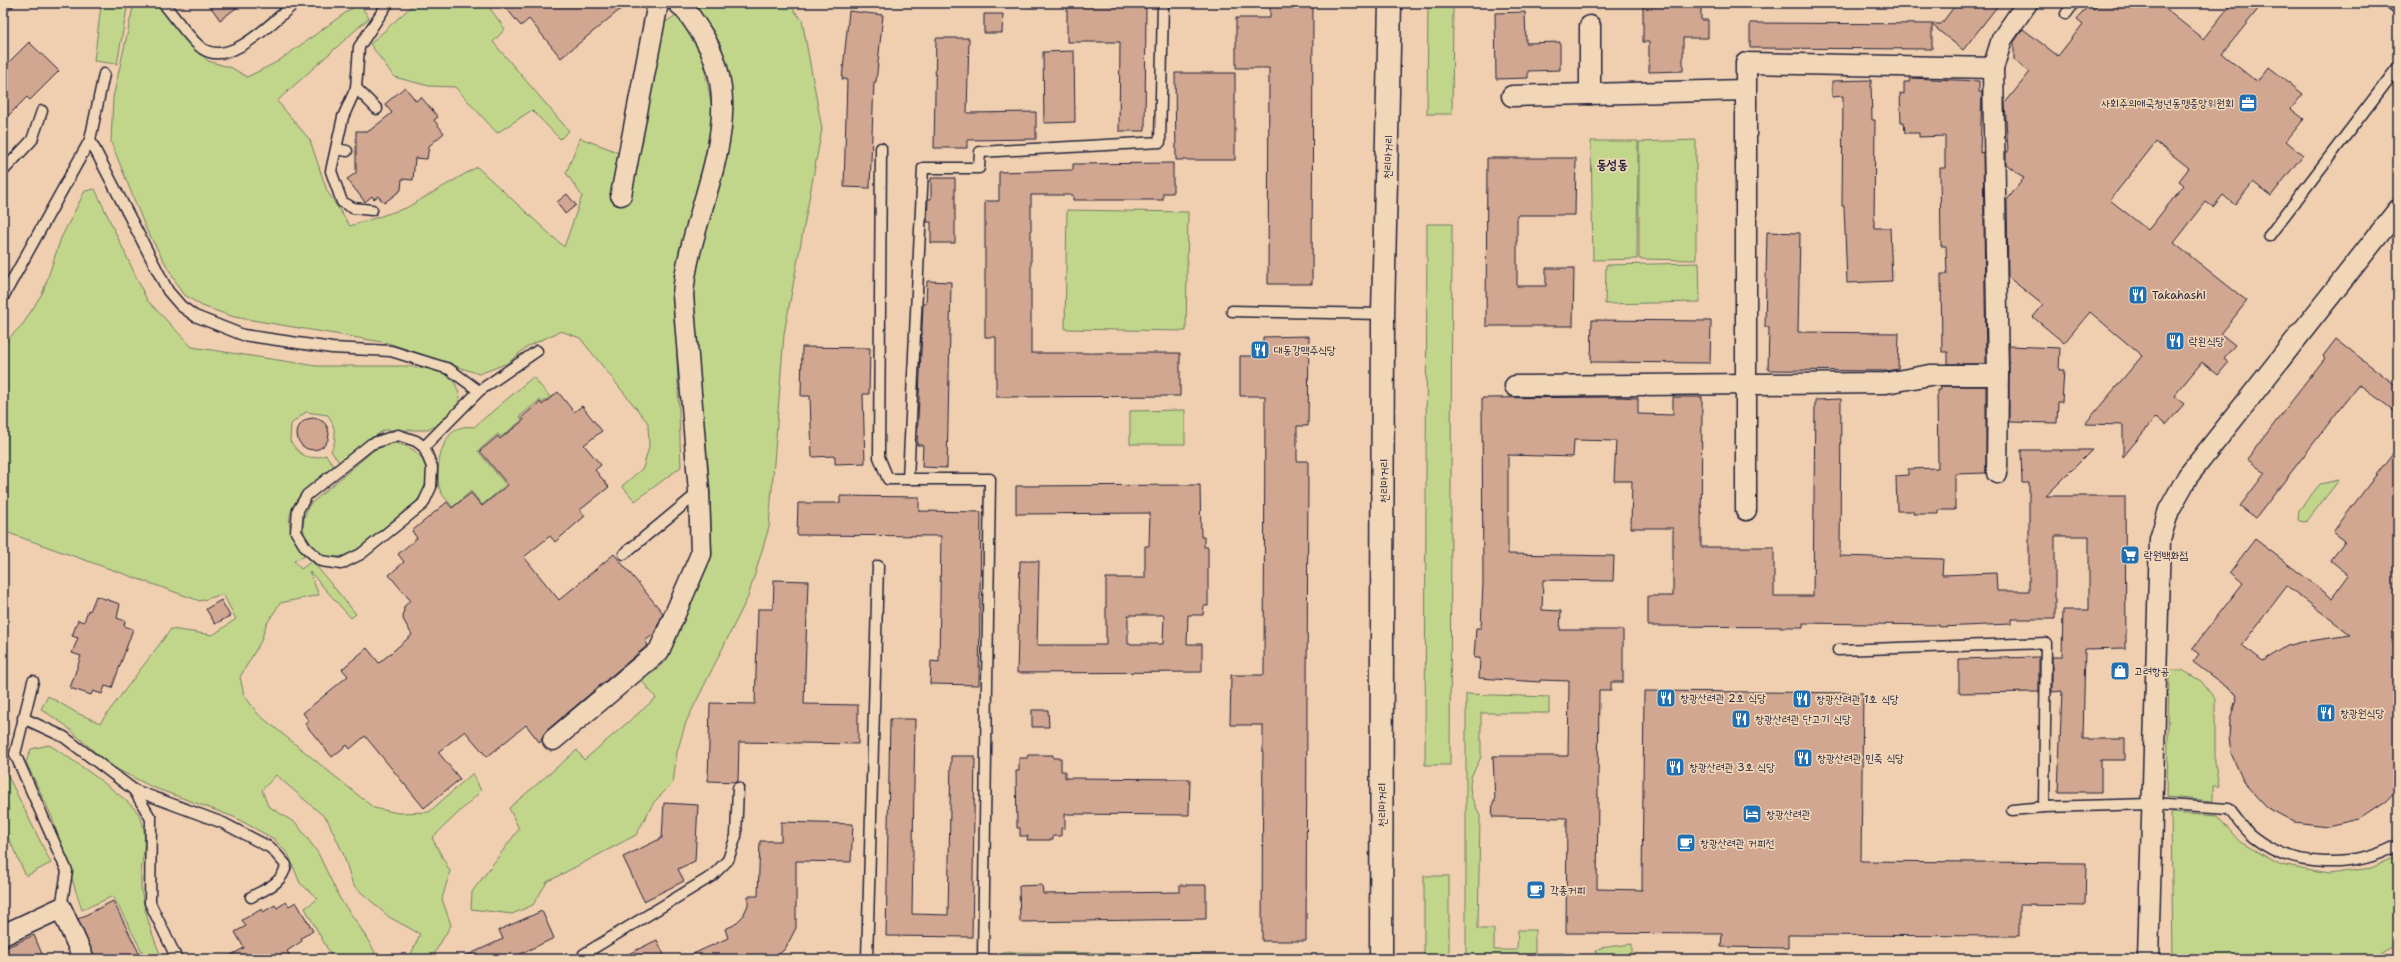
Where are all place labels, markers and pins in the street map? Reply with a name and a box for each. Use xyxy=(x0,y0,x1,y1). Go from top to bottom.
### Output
office icon: 사회주의애국청년동맹중앙위원회 xyxy=(2237,92,2259,114)
place label: 사회주의애국청년동맹중앙위원회 xyxy=(2101,96,2234,111)
restaurant icon: Takahashi xyxy=(2127,284,2149,306)
place label: Takahashi xyxy=(2152,288,2206,303)
restaurant icon: 락왼식당 xyxy=(2164,330,2186,352)
place label: 락왼식당 xyxy=(2189,334,2225,349)
restaurant icon: 대동강맥주식당 xyxy=(1249,339,1271,361)
place label: 대동강맥주식당 xyxy=(1274,343,1336,358)
supermarket icon: 락원백화점 xyxy=(2119,544,2141,566)
place label: 락원백화점 xyxy=(2144,548,2188,563)
shop icon: 고려항공 xyxy=(2109,660,2131,682)
place label: 고려항공 xyxy=(2134,664,2170,679)
restaurant icon: 창광산려관 2호 식당 xyxy=(1655,687,1677,709)
restaurant icon: 창광산려관 1호 식당 xyxy=(1791,688,1813,710)
place label: 창광산려관 2호 식당 xyxy=(1680,691,1766,706)
place label: 창광산려관 1호 식당 xyxy=(1816,692,1899,707)
restaurant icon: 창광원식당 xyxy=(2315,702,2337,724)
place label: 창광원식당 xyxy=(2340,706,2384,721)
restaurant icon: 창광산려관 단고기 식당 xyxy=(1730,708,1752,730)
place label: 창광산려관 단고기 식당 xyxy=(1755,712,1851,727)
restaurant icon: 창광산려관 민죽 식당 xyxy=(1792,747,1814,769)
place label: 창광산려관 민죽 식당 xyxy=(1817,751,1904,766)
restaurant icon: 창광산려관 3호 식당 xyxy=(1664,756,1686,778)
place label: 창광산려관 3호 식당 xyxy=(1689,760,1775,775)
hotel icon: 창광산려관 xyxy=(1741,803,1763,825)
place label: 창광산려관 xyxy=(1766,807,1810,822)
cafe icon: 창광산려관 커피전 xyxy=(1675,832,1697,854)
place label: 창광산려관 커피전 xyxy=(1700,836,1775,851)
cafe icon: 각종커피 xyxy=(1525,879,1547,901)
place label: 각종커피 xyxy=(1550,883,1586,898)

